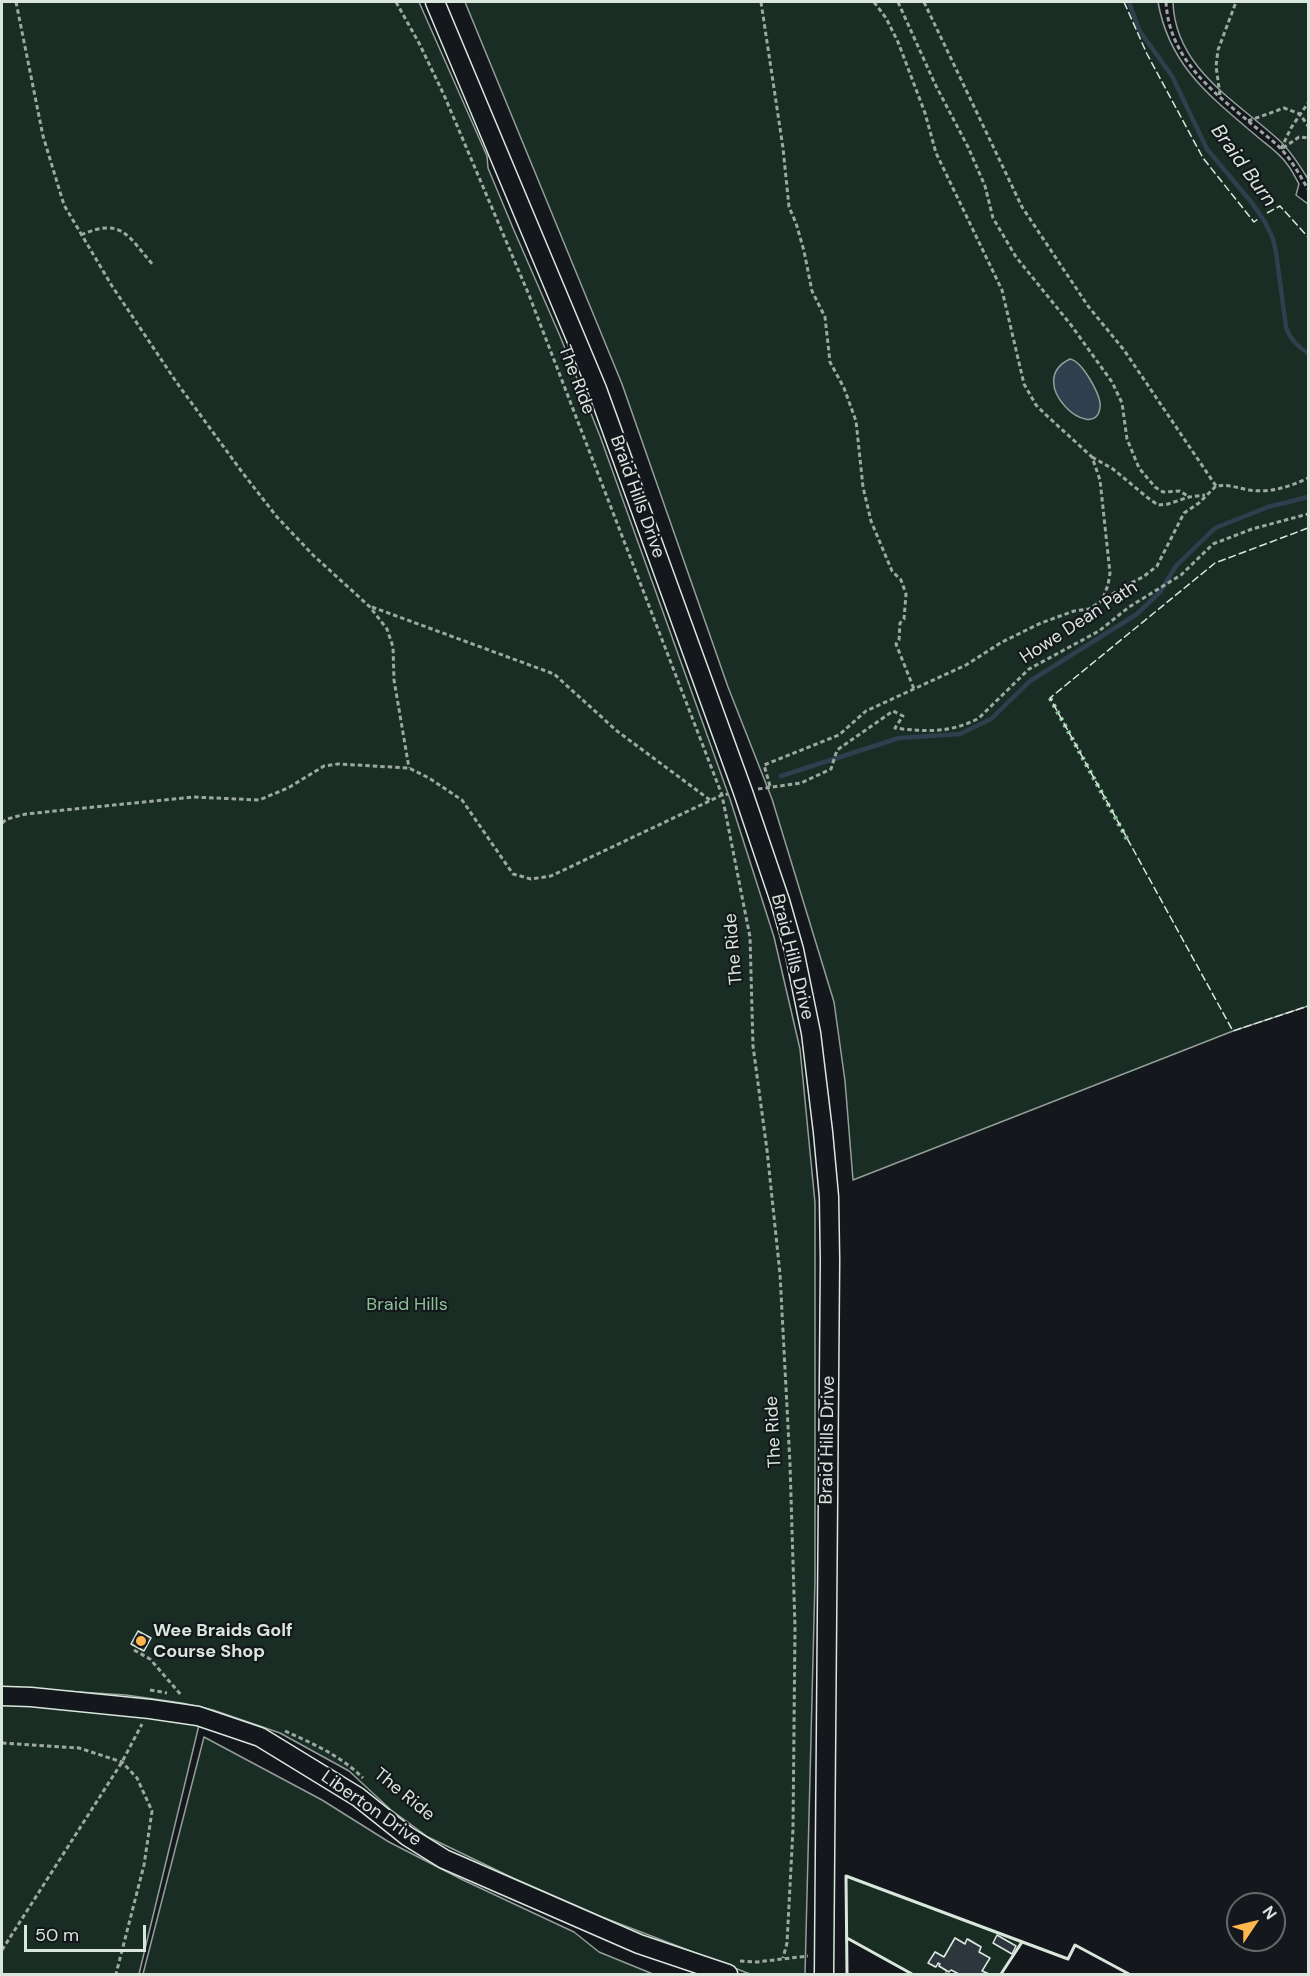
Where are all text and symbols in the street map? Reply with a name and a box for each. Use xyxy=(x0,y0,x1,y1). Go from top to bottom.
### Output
water label: Braid Burn xyxy=(1205,120,1281,212)
street label: The Ride xyxy=(553,343,599,417)
street label: Braid Hills Drive xyxy=(605,433,669,561)
street label: Howe Dean Path xyxy=(1016,577,1142,669)
street label: Braid Hills Drive xyxy=(766,892,818,1022)
street label: The Ride xyxy=(720,912,748,986)
park label: Braid Hills xyxy=(366,1294,448,1316)
street label: Braid Hills Drive xyxy=(816,1375,840,1505)
street label: The Ride xyxy=(761,1395,787,1469)
place label: Wee Braids Golf Course Shop xyxy=(153,1620,293,1662)
marker: Wee Braids Golf Course Shop xyxy=(134,1634,148,1648)
street label: The Ride xyxy=(369,1764,439,1826)
street label: Liberton Drive xyxy=(317,1767,425,1851)
north arrow xyxy=(1226,1892,1286,1952)
text: N xyxy=(1258,1902,1281,1923)
scale bar xyxy=(27,1913,148,1951)
text: 50 m xyxy=(35,1923,79,1947)

